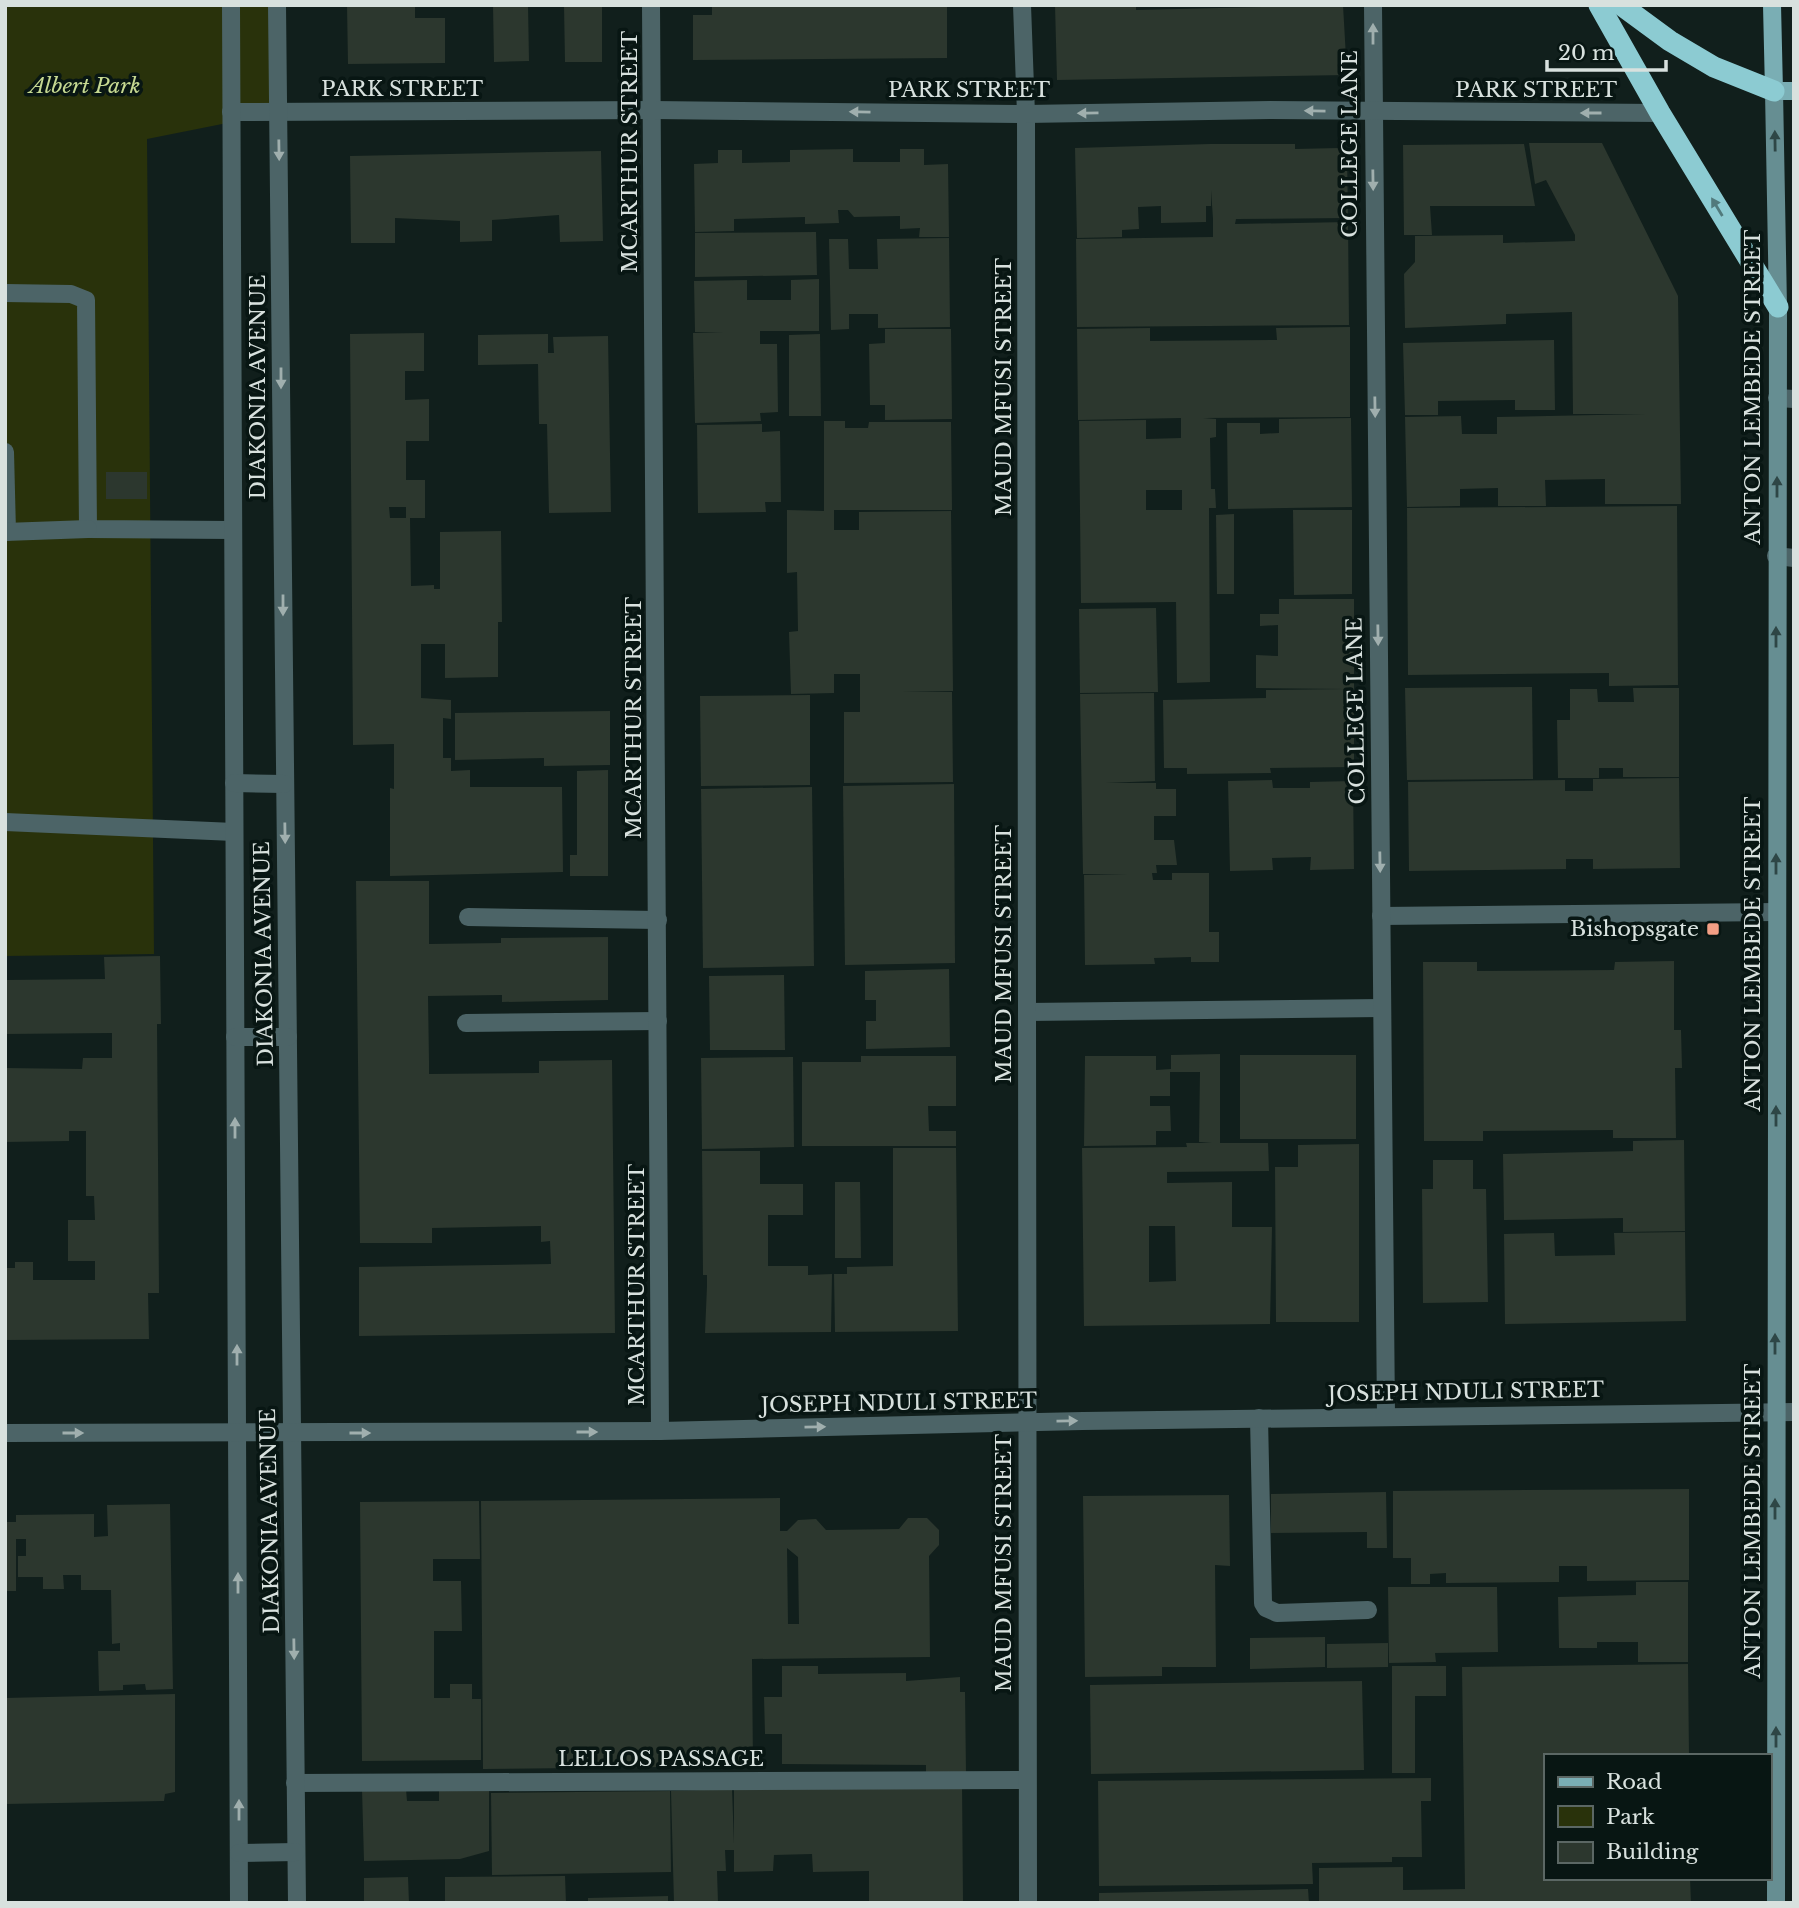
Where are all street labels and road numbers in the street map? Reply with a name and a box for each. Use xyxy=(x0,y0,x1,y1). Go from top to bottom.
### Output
street label: MCARTHUR STREET xyxy=(617,31,643,273)
street label: COLLEGE LANE xyxy=(1337,50,1363,238)
street label: PARK STREET xyxy=(321,76,483,102)
street label: PARK STREET xyxy=(888,77,1050,103)
street label: PARK STREET xyxy=(1455,77,1617,103)
street label: ANTON LEMBEDE STREET xyxy=(1740,229,1766,545)
street label: MAUD MFUSI STREET xyxy=(991,258,1017,516)
street label: DIAKONIA AVENUE xyxy=(245,274,271,500)
street label: MCARTHUR STREET xyxy=(621,597,647,839)
street label: COLLEGE LANE xyxy=(1341,617,1371,805)
street label: ANTON LEMBEDE STREET xyxy=(1740,796,1766,1112)
street label: MAUD MFUSI STREET xyxy=(991,825,1017,1083)
street label: DIAKONIA AVENUE xyxy=(249,841,279,1067)
street label: MCARTHUR STREET xyxy=(624,1164,650,1406)
street label: ANTON LEMBEDE STREET xyxy=(1740,1363,1766,1679)
street label: JOSEPH NDULI STREET xyxy=(1325,1377,1604,1407)
street label: JOSEPH NDULI STREET xyxy=(758,1388,1037,1418)
street label: DIAKONIA AVENUE xyxy=(255,1408,285,1634)
street label: MAUD MFUSI STREET xyxy=(991,1434,1017,1692)
street label: LELLOS PASSAGE xyxy=(558,1746,764,1772)

